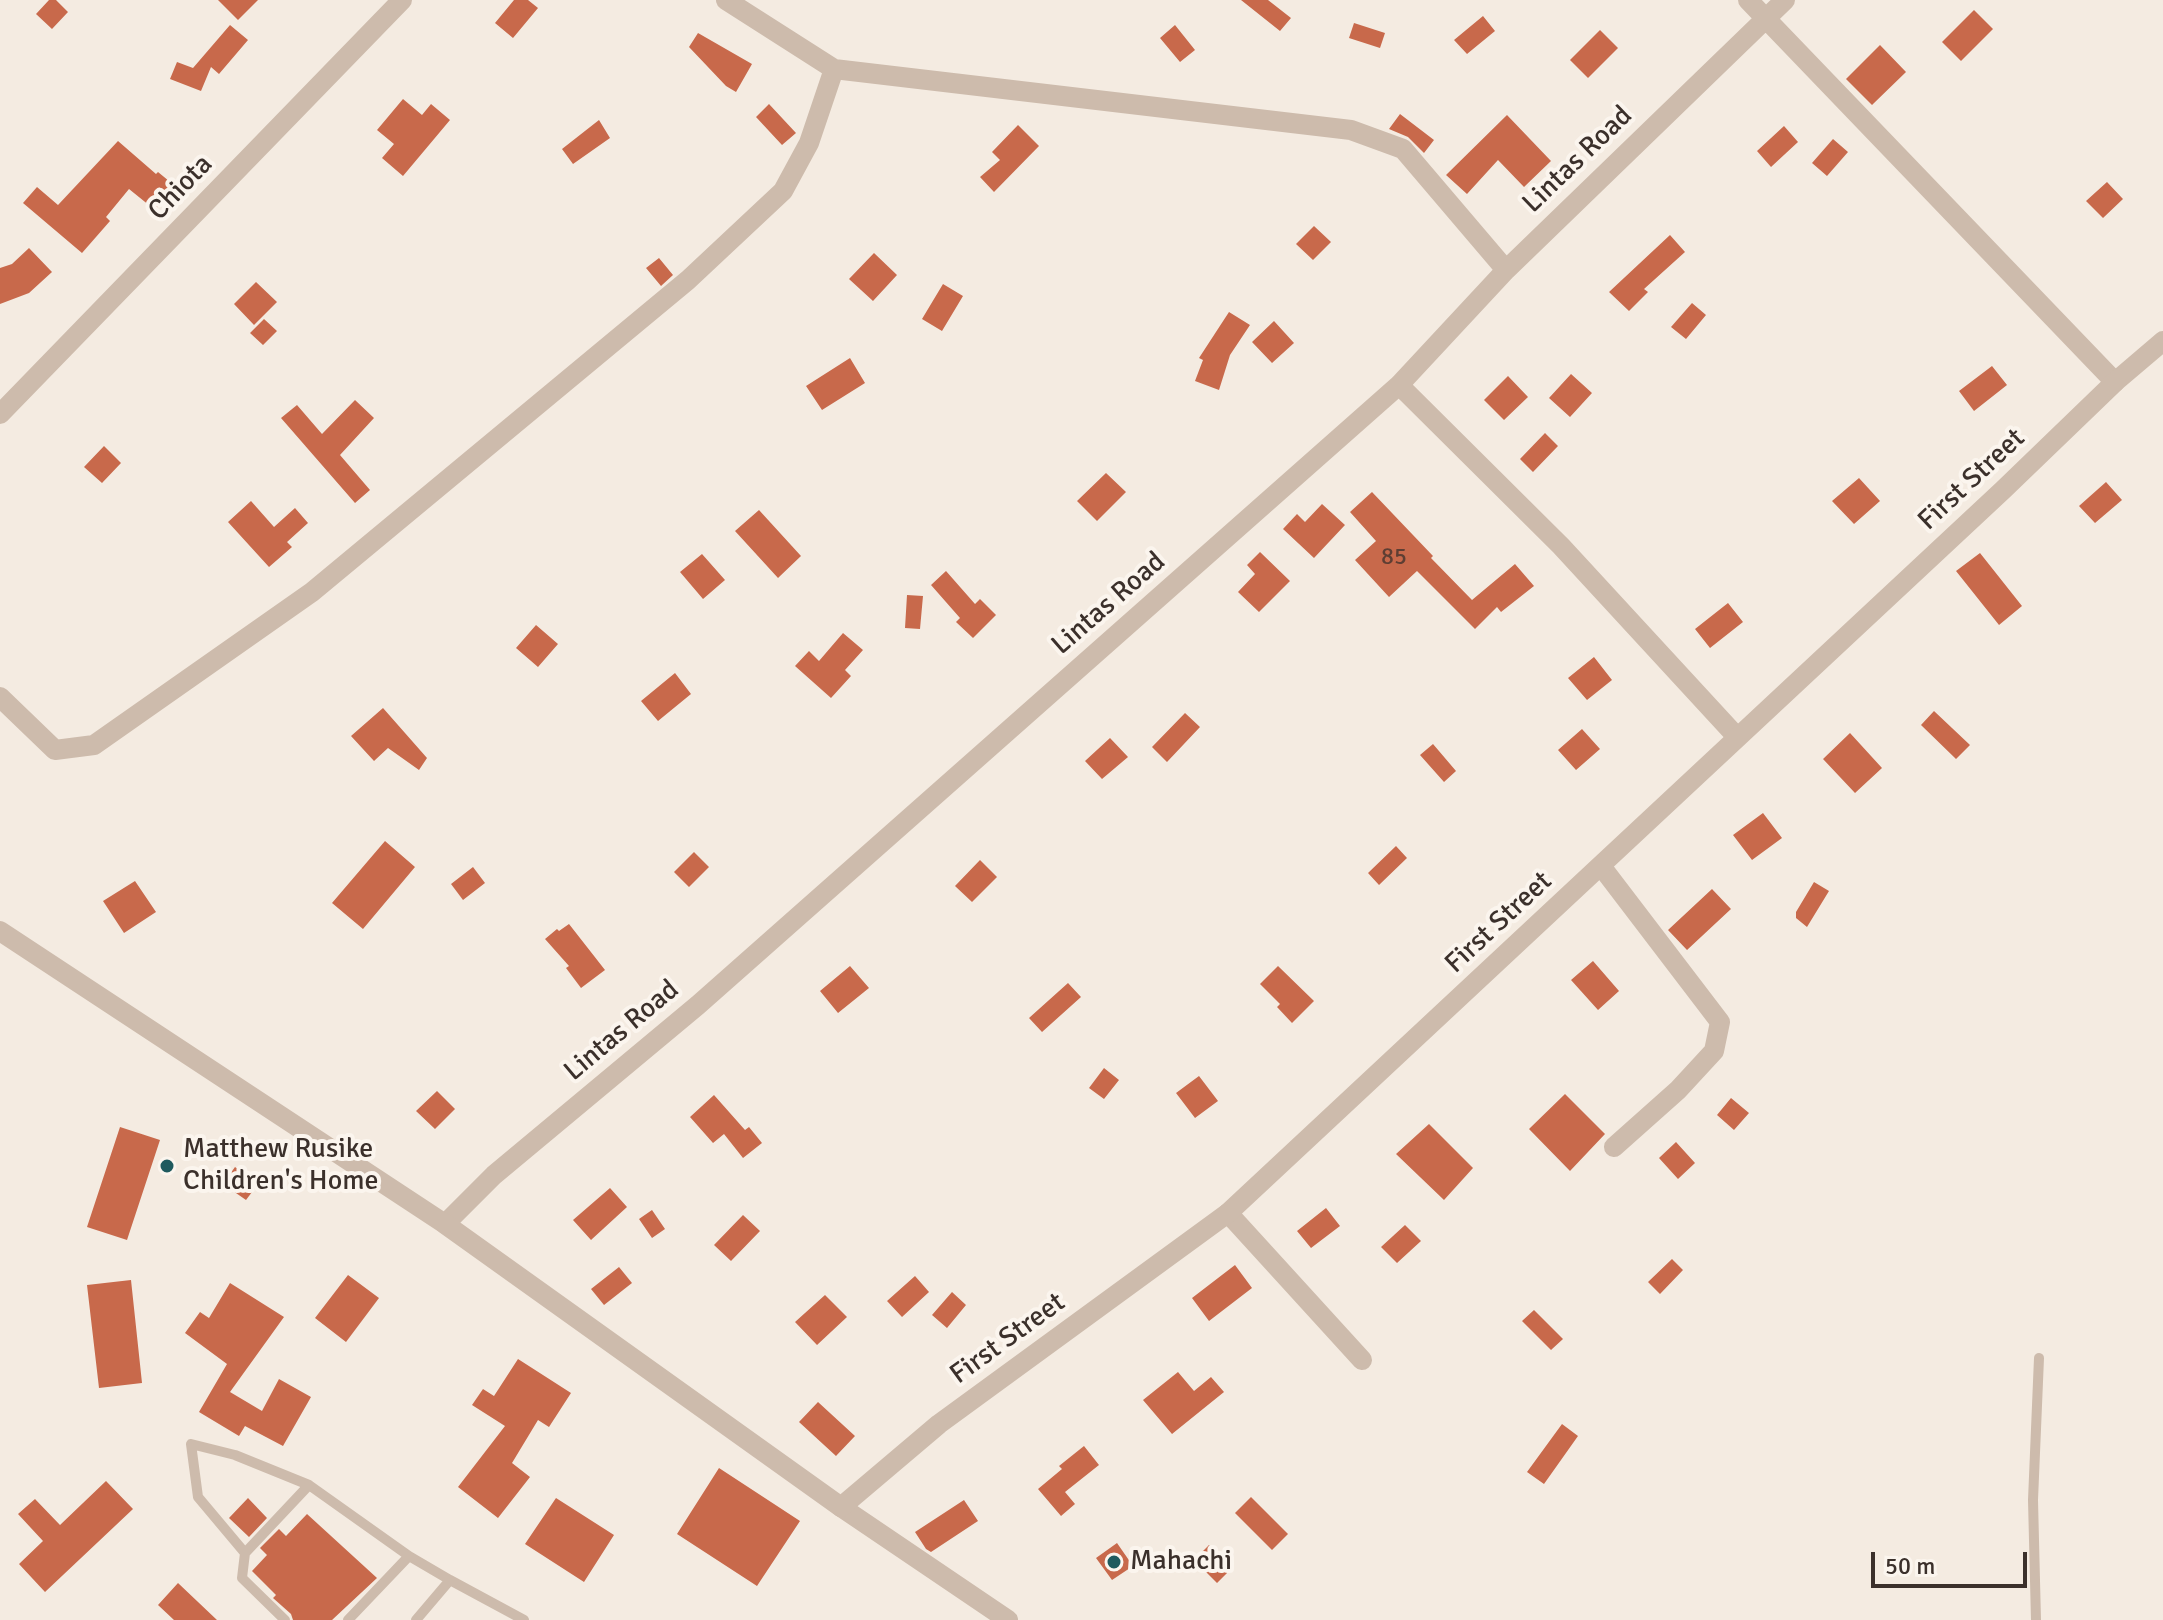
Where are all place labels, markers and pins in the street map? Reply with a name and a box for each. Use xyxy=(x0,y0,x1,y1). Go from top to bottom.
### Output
place label: Matthew Rusike Children's Home xyxy=(183,1133,379,1199)
marker: Matthew Rusike Children's Home xyxy=(158,1157,176,1175)
place label: Mahachi xyxy=(1130,1545,1232,1579)
marker: Mahachi xyxy=(1105,1553,1123,1571)

